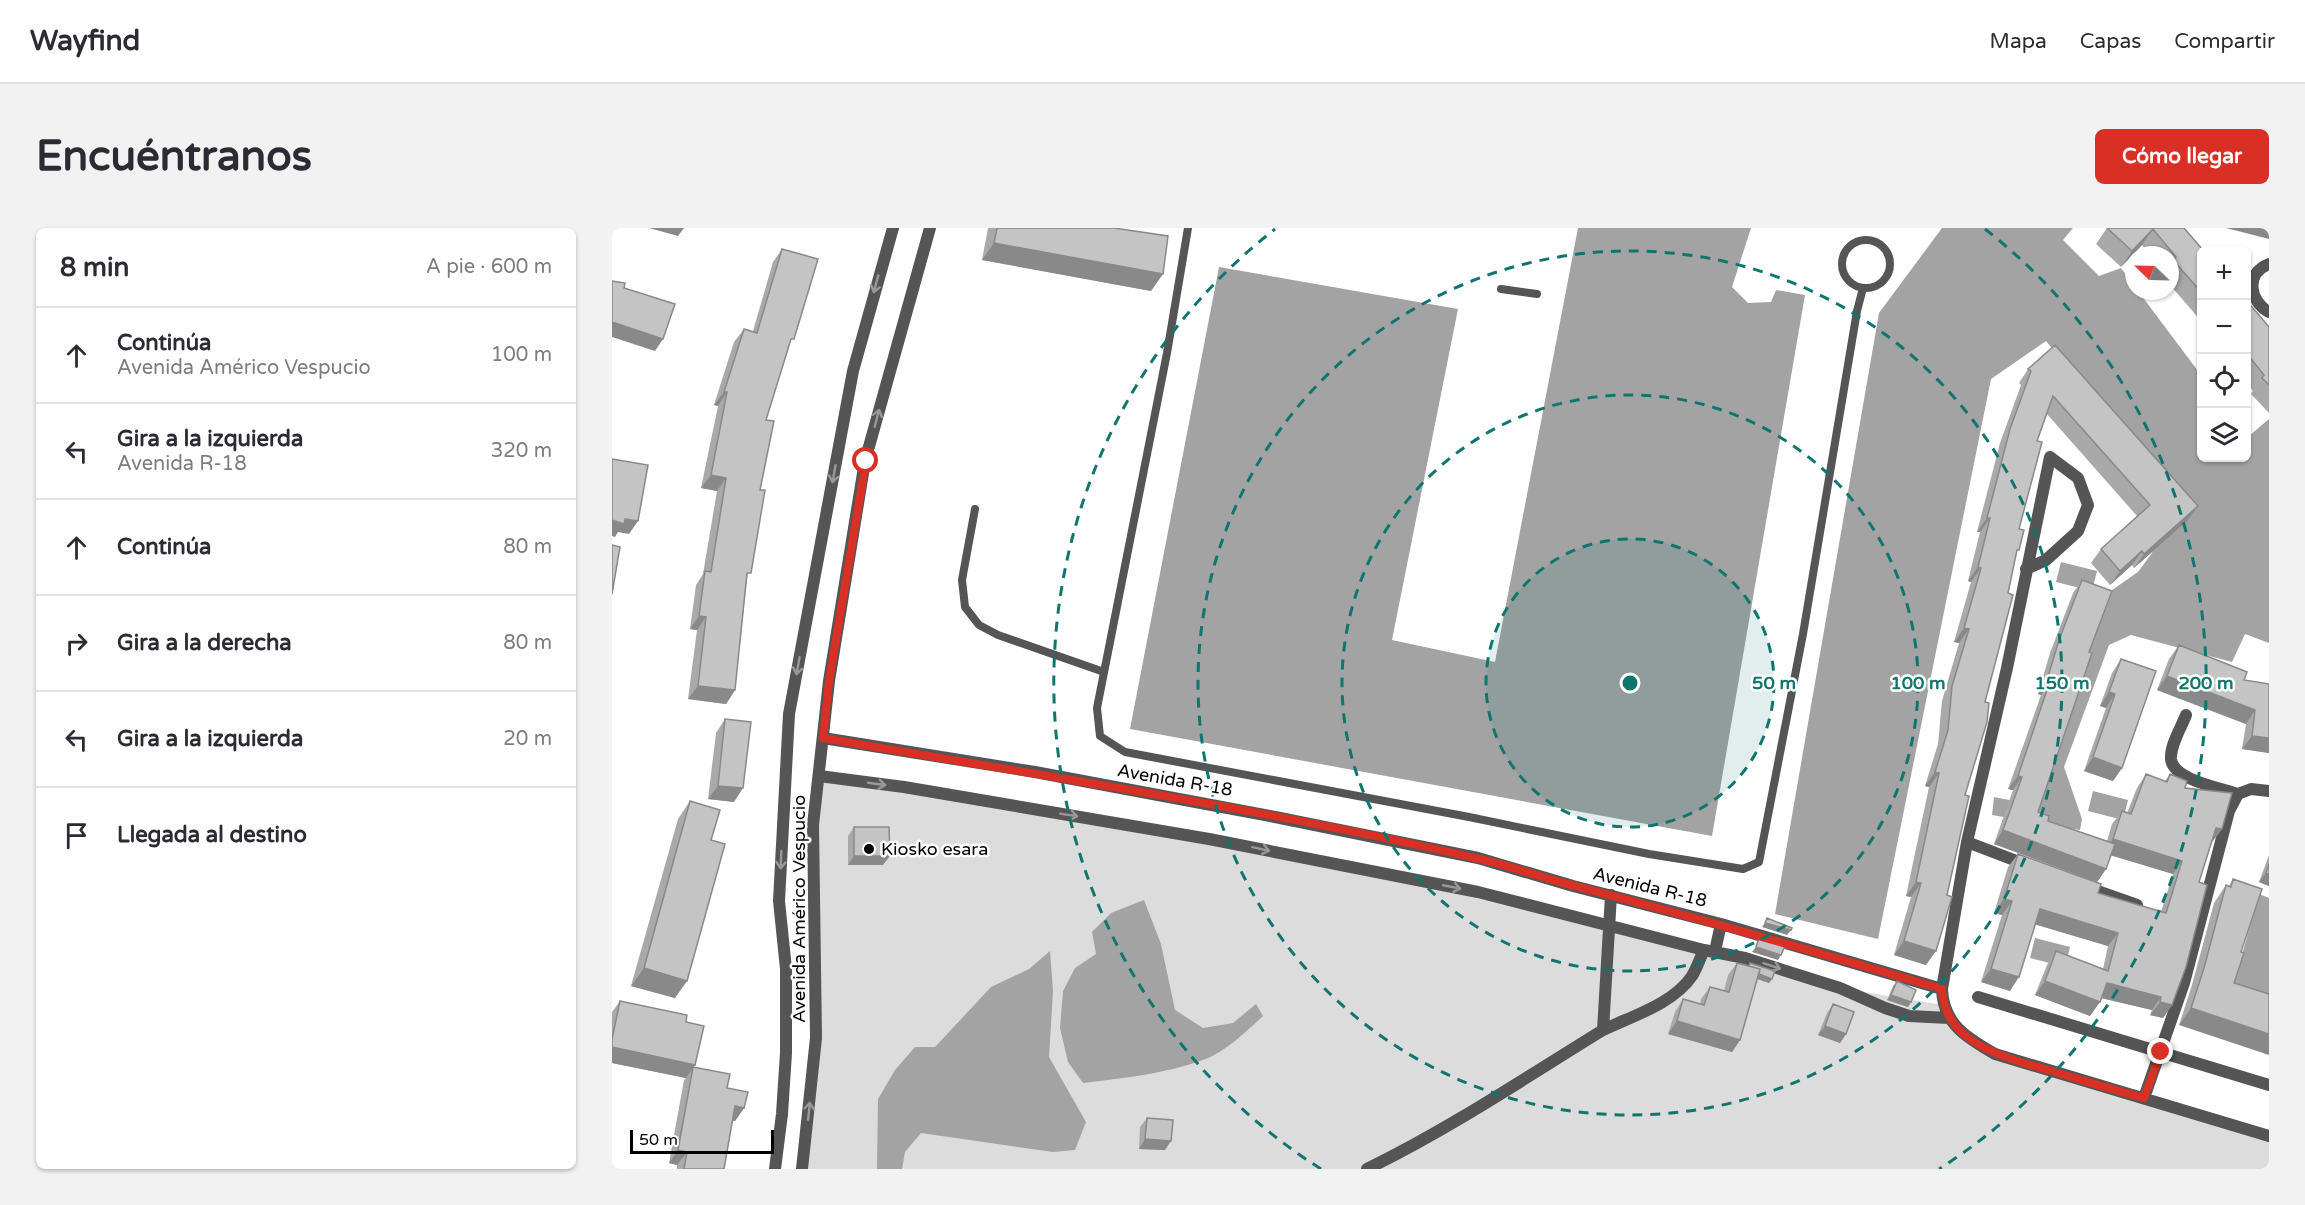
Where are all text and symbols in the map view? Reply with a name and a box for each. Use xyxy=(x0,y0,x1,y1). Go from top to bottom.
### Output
text: Wayfind xyxy=(30,24,140,58)
text: Mapa xyxy=(1990,29,2047,54)
text: Capas xyxy=(2080,29,2141,54)
text: Compartir xyxy=(2174,29,2275,54)
button: Cómo llegar xyxy=(2095,129,2269,184)
text: Encuéntranos xyxy=(36,131,312,182)
north arrow xyxy=(2125,246,2179,300)
map controls xyxy=(2197,246,2251,462)
button: + xyxy=(2197,246,2251,300)
text: 8 min xyxy=(60,252,129,283)
text: A pie · 600 m xyxy=(426,255,552,279)
one-way arrow xyxy=(870,274,882,293)
button: − xyxy=(2197,300,2251,354)
text: Continúa xyxy=(117,330,211,356)
icon: ahead xyxy=(60,339,93,372)
text: 100 m xyxy=(491,343,552,367)
button: locate xyxy=(2197,354,2251,408)
text: Avenida Américo Vespucio xyxy=(117,356,371,380)
button: layers xyxy=(2197,408,2251,462)
one-way arrow xyxy=(872,409,883,428)
text: Gira a la izquierda xyxy=(117,426,303,452)
icon: left xyxy=(60,435,93,468)
text: 320 m xyxy=(491,439,552,463)
route start xyxy=(852,447,878,473)
text: Avenida R-18 xyxy=(117,452,247,476)
one-way arrow xyxy=(828,464,839,484)
icon: ahead xyxy=(60,531,93,564)
text: Continúa xyxy=(117,534,211,560)
text: 80 m xyxy=(503,535,552,559)
icon: right xyxy=(60,627,93,660)
text: Gira a la derecha xyxy=(117,630,292,656)
text: 80 m xyxy=(503,631,552,655)
one-way arrow xyxy=(792,656,803,675)
text: 50 m xyxy=(1752,672,1796,694)
text: 100 m xyxy=(1890,672,1946,694)
text: 150 m xyxy=(2034,672,2090,694)
text: 200 m xyxy=(2178,672,2234,694)
centre of rings xyxy=(1620,673,1640,693)
icon: left xyxy=(60,723,93,756)
text: Gira a la izquierda xyxy=(117,726,303,752)
text: 20 m xyxy=(503,727,552,751)
street label: Avenida R-18 xyxy=(1116,759,1234,801)
one-way arrow xyxy=(866,778,886,789)
street label: Avenida Américo Vespucio xyxy=(788,795,810,1023)
one-way arrow xyxy=(1059,810,1078,821)
icon: arrive xyxy=(60,819,93,852)
text: Llegada al destino xyxy=(117,822,307,848)
place label: Kiosko esara xyxy=(881,838,988,860)
marker: Kiosko esara xyxy=(862,842,876,856)
one-way arrow xyxy=(1251,844,1270,855)
one-way arrow xyxy=(775,849,787,869)
street label: Avenida R-18 xyxy=(1591,862,1709,912)
one-way arrow xyxy=(1442,882,1462,893)
one-way arrow xyxy=(1762,961,1781,972)
route end xyxy=(2147,1038,2173,1064)
one-way arrow xyxy=(804,1101,815,1121)
scale bar xyxy=(630,1127,774,1154)
text: 50 m xyxy=(639,1130,678,1150)

